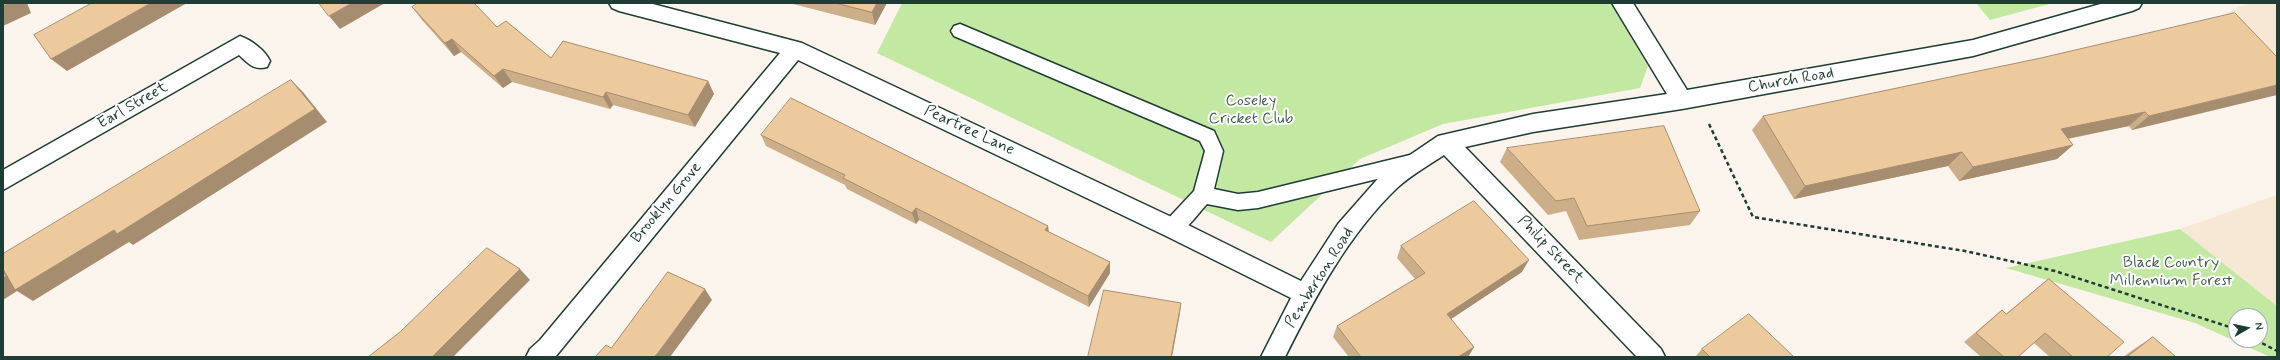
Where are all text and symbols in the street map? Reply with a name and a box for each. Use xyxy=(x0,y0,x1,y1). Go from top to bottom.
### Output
street label: Church Road xyxy=(1747,64,1835,98)
street label: Earl Street xyxy=(94,78,172,134)
park label: Coseley Cricket Club xyxy=(1209,92,1293,130)
street label: Peartree Lane xyxy=(921,102,1017,160)
street label: Brooklyn Grove xyxy=(628,159,706,247)
street label: Philip Street xyxy=(1513,212,1587,288)
street label: Pemberton Road xyxy=(1281,224,1359,332)
park label: Black Country Millennium Forest xyxy=(2110,254,2232,292)
north arrow xyxy=(2228,308,2268,348)
text: N xyxy=(2251,322,2266,331)

